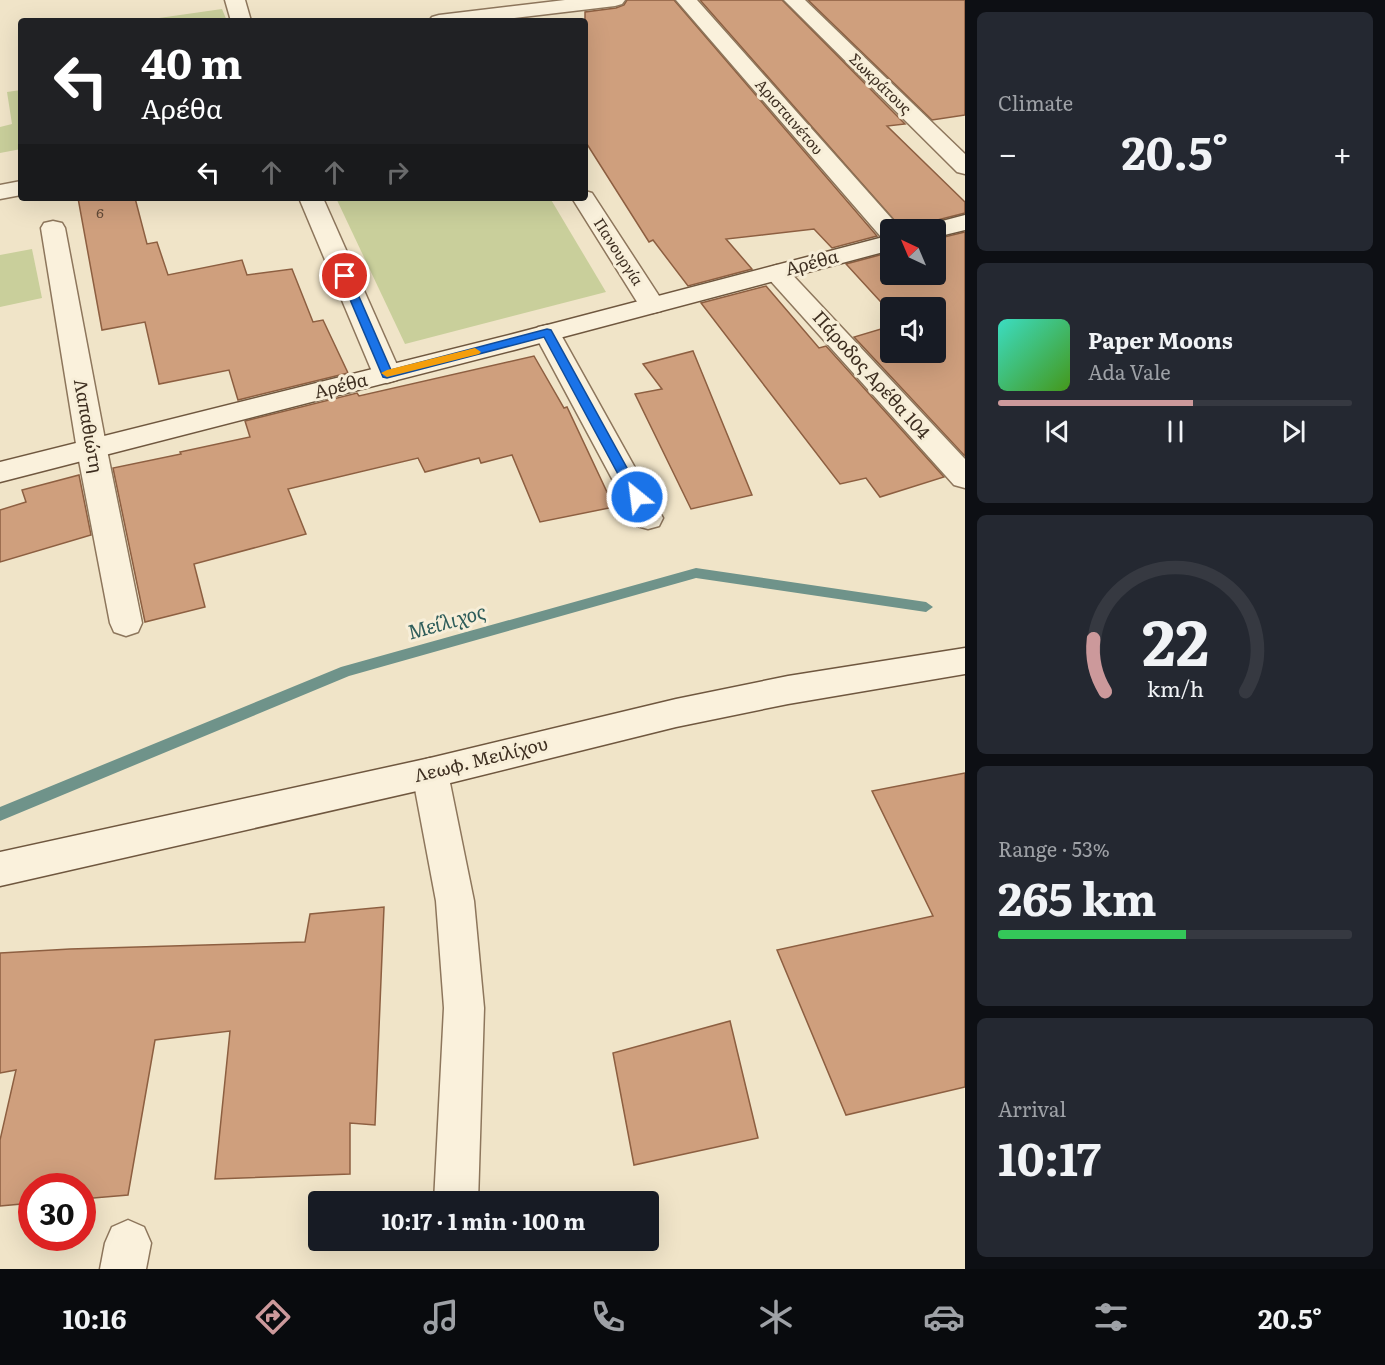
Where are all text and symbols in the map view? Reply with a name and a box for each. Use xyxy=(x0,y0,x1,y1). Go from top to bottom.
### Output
text: 40 m xyxy=(141,30,242,92)
icon: left xyxy=(42,42,120,120)
street label: Σωκράτους xyxy=(844,47,918,119)
street label: Αρισταινέτου xyxy=(751,73,830,159)
text: Αρέθα xyxy=(141,87,223,127)
text: Climate xyxy=(998,87,1073,117)
text: 20.5° xyxy=(1121,117,1229,184)
text: − xyxy=(998,127,1017,176)
text: + xyxy=(1333,127,1352,176)
icon: left xyxy=(192,156,225,189)
icon: ahead xyxy=(255,156,288,189)
icon: ahead xyxy=(318,156,351,189)
icon: right xyxy=(381,156,414,189)
house number: 6 xyxy=(96,202,104,222)
street label: Πανουργία xyxy=(589,213,650,290)
north arrow xyxy=(880,219,946,285)
map controls xyxy=(880,219,946,363)
street label: Αρέθα xyxy=(782,241,841,282)
pin xyxy=(319,250,370,301)
icon: arrive xyxy=(328,259,361,292)
button: sound xyxy=(880,297,946,363)
street label: Πάροδος Αρέθα 104 xyxy=(807,304,937,444)
text: Paper Moons xyxy=(1088,323,1233,356)
text: Ada Vale xyxy=(1088,356,1171,386)
street label: Αρέθα xyxy=(311,365,370,404)
street label: Λαπαθιώτη xyxy=(68,377,111,475)
icon: previous xyxy=(1041,415,1074,448)
icon: pause xyxy=(1159,415,1192,448)
icon: next xyxy=(1277,415,1310,448)
position arrow xyxy=(605,465,669,529)
text: 22 xyxy=(1141,593,1209,685)
water label: Μείλιχος xyxy=(404,595,489,646)
text: km/h xyxy=(1146,672,1204,704)
street label: Λεωφ. Μειλίχου xyxy=(411,729,550,788)
text: Range · 53% xyxy=(998,833,1110,863)
text: 265 km xyxy=(998,863,1157,930)
text: Arrival xyxy=(998,1093,1066,1123)
text: 10:17 xyxy=(998,1123,1101,1190)
speed limit sign: 30 xyxy=(18,1173,96,1251)
text: 10:17 · 1 min · 100 m xyxy=(382,1204,585,1237)
icon: directions xyxy=(252,1296,294,1338)
icon: music xyxy=(420,1296,462,1338)
icon: phone xyxy=(587,1296,629,1338)
icon: climate xyxy=(755,1296,797,1338)
icon: car xyxy=(923,1296,965,1338)
icon: filters xyxy=(1090,1296,1132,1338)
text: 10:16 xyxy=(63,1297,126,1337)
text: 20.5° xyxy=(1258,1297,1322,1337)

